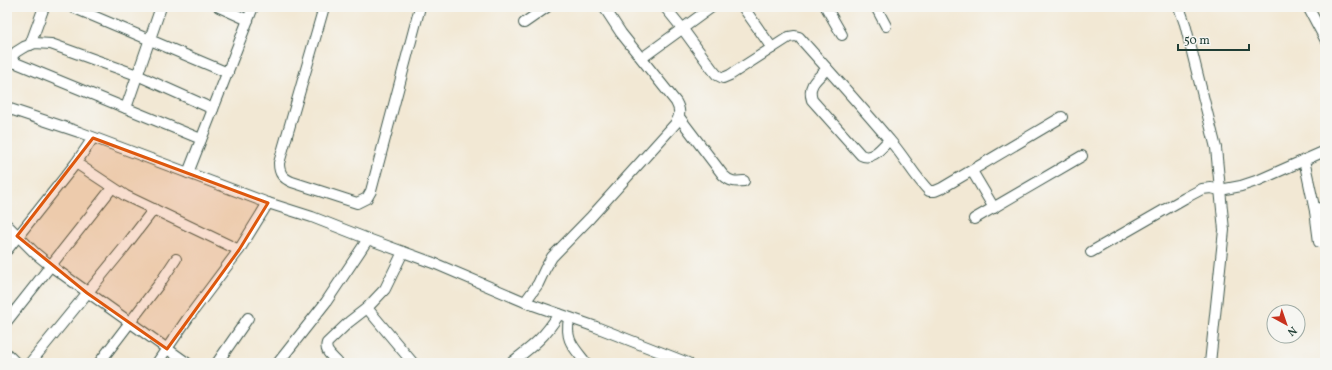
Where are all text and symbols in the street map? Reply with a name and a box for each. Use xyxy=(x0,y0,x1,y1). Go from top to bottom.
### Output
scale bar xyxy=(1178,26,1249,52)
text: 50 m xyxy=(1184,33,1210,49)
north arrow xyxy=(1266,304,1306,344)
text: N xyxy=(1284,322,1299,339)

